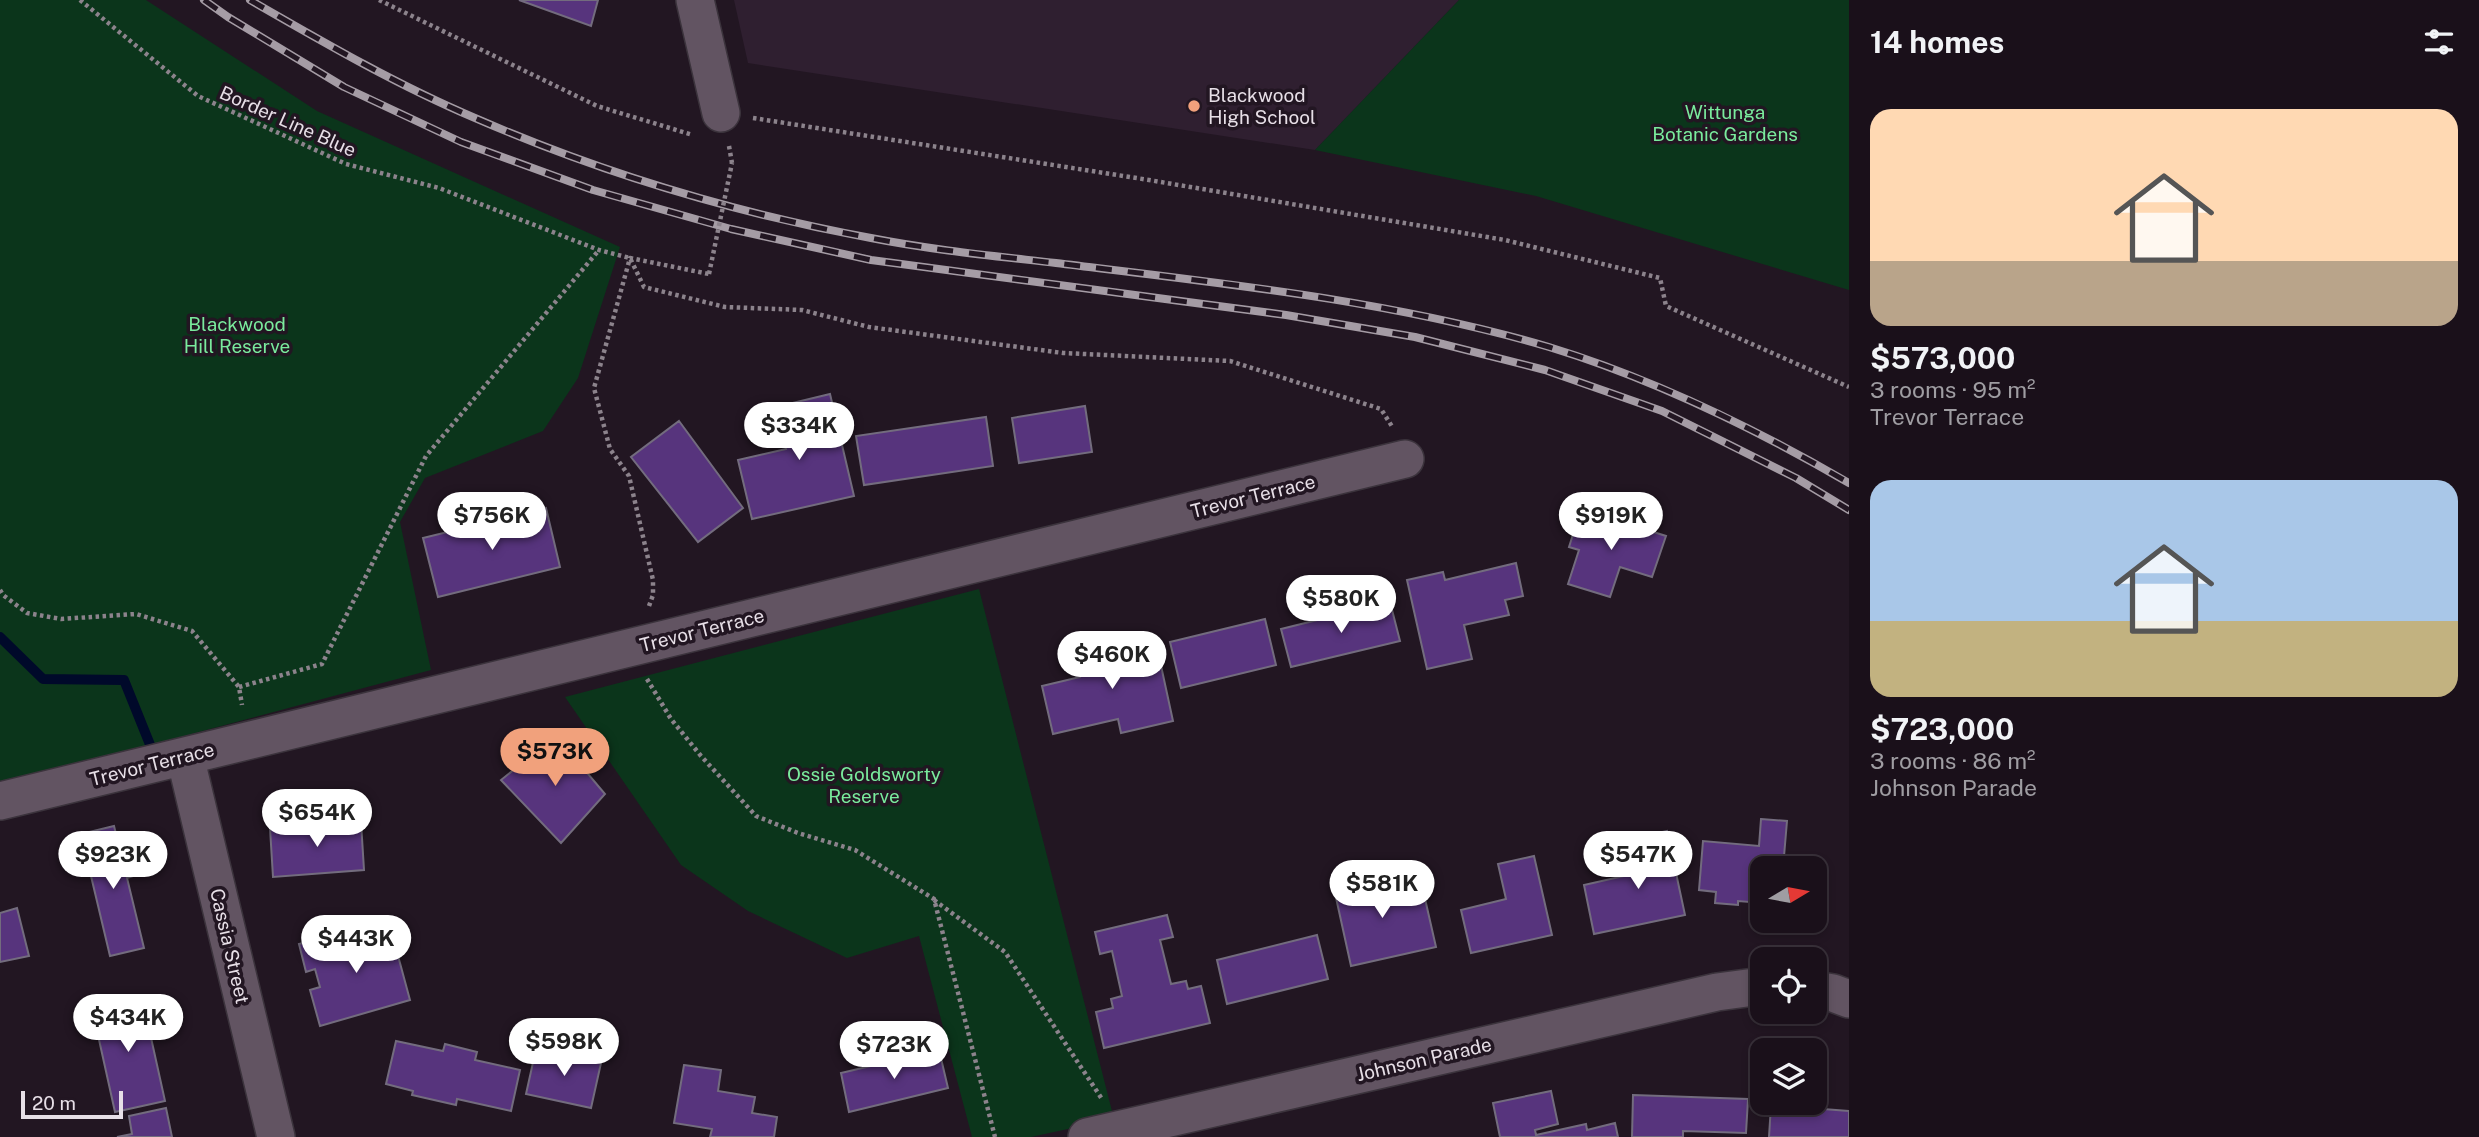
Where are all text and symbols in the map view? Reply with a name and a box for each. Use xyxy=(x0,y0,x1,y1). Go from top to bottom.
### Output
icon: filters xyxy=(2420,23,2458,61)
text: 14 homes xyxy=(1870,24,2004,60)
street label: Border Line Blue xyxy=(216,81,360,161)
place label: Blackwood High School xyxy=(1208,84,1316,128)
marker: Blackwood High School xyxy=(1186,98,1202,114)
park label: Wittunga Botanic Gardens xyxy=(1652,101,1798,145)
icon: home xyxy=(2101,155,2227,281)
park label: Blackwood Hill Reserve xyxy=(184,313,290,357)
text: $573,000 xyxy=(1870,340,2015,376)
text: 3 rooms · 95 m² xyxy=(1870,376,2036,403)
pin: $334K xyxy=(750,402,848,462)
text: Trevor Terrace xyxy=(1870,403,2024,430)
text: $334K xyxy=(760,411,838,438)
street label: Trevor Terrace xyxy=(1189,470,1317,522)
pin: $756K xyxy=(443,492,541,552)
pin: $919K xyxy=(1562,492,1660,552)
text: $756K xyxy=(453,501,531,528)
text: $919K xyxy=(1575,501,1647,528)
icon: home xyxy=(2101,526,2227,652)
pin: $580K xyxy=(1292,576,1390,635)
text: $580K xyxy=(1302,584,1380,611)
street label: Trevor Terrace xyxy=(638,604,766,656)
pin: $460K xyxy=(1063,632,1161,691)
text: $460K xyxy=(1073,640,1151,667)
text: $723,000 xyxy=(1870,711,2014,747)
pin: $573K xyxy=(506,728,604,788)
text: $573K xyxy=(516,737,594,764)
street label: Trevor Terrace xyxy=(88,738,216,790)
text: 3 rooms · 86 m² xyxy=(1870,747,2036,774)
park label: Ossie Goldsworty Reserve xyxy=(787,763,941,807)
text: Johnson Parade xyxy=(1870,774,2037,801)
pin: $654K xyxy=(268,790,366,849)
text: $654K xyxy=(278,798,356,825)
pin: $923K xyxy=(64,832,162,891)
pin: $547K xyxy=(1589,832,1687,891)
text: $923K xyxy=(74,840,152,867)
text: $547K xyxy=(1599,840,1677,867)
north arrow xyxy=(1750,856,1827,933)
map controls xyxy=(1750,856,1827,1115)
pin: $581K xyxy=(1333,860,1431,920)
text: $581K xyxy=(1346,869,1418,896)
street label: Cassia Street xyxy=(206,886,254,1006)
pin: $443K xyxy=(307,916,405,975)
text: $443K xyxy=(317,924,395,951)
button: locate xyxy=(1750,947,1827,1024)
pin: $434K xyxy=(79,995,177,1054)
text: $434K xyxy=(89,1003,167,1030)
pin: $598K xyxy=(515,1018,613,1078)
pin: $723K xyxy=(845,1021,943,1081)
text: $598K xyxy=(525,1027,603,1054)
text: $723K xyxy=(856,1030,932,1057)
street label: Johnson Parade xyxy=(1354,1033,1494,1085)
button: layers xyxy=(1750,1038,1827,1115)
scale bar xyxy=(21,1088,122,1120)
text: 20 m xyxy=(32,1092,76,1114)

